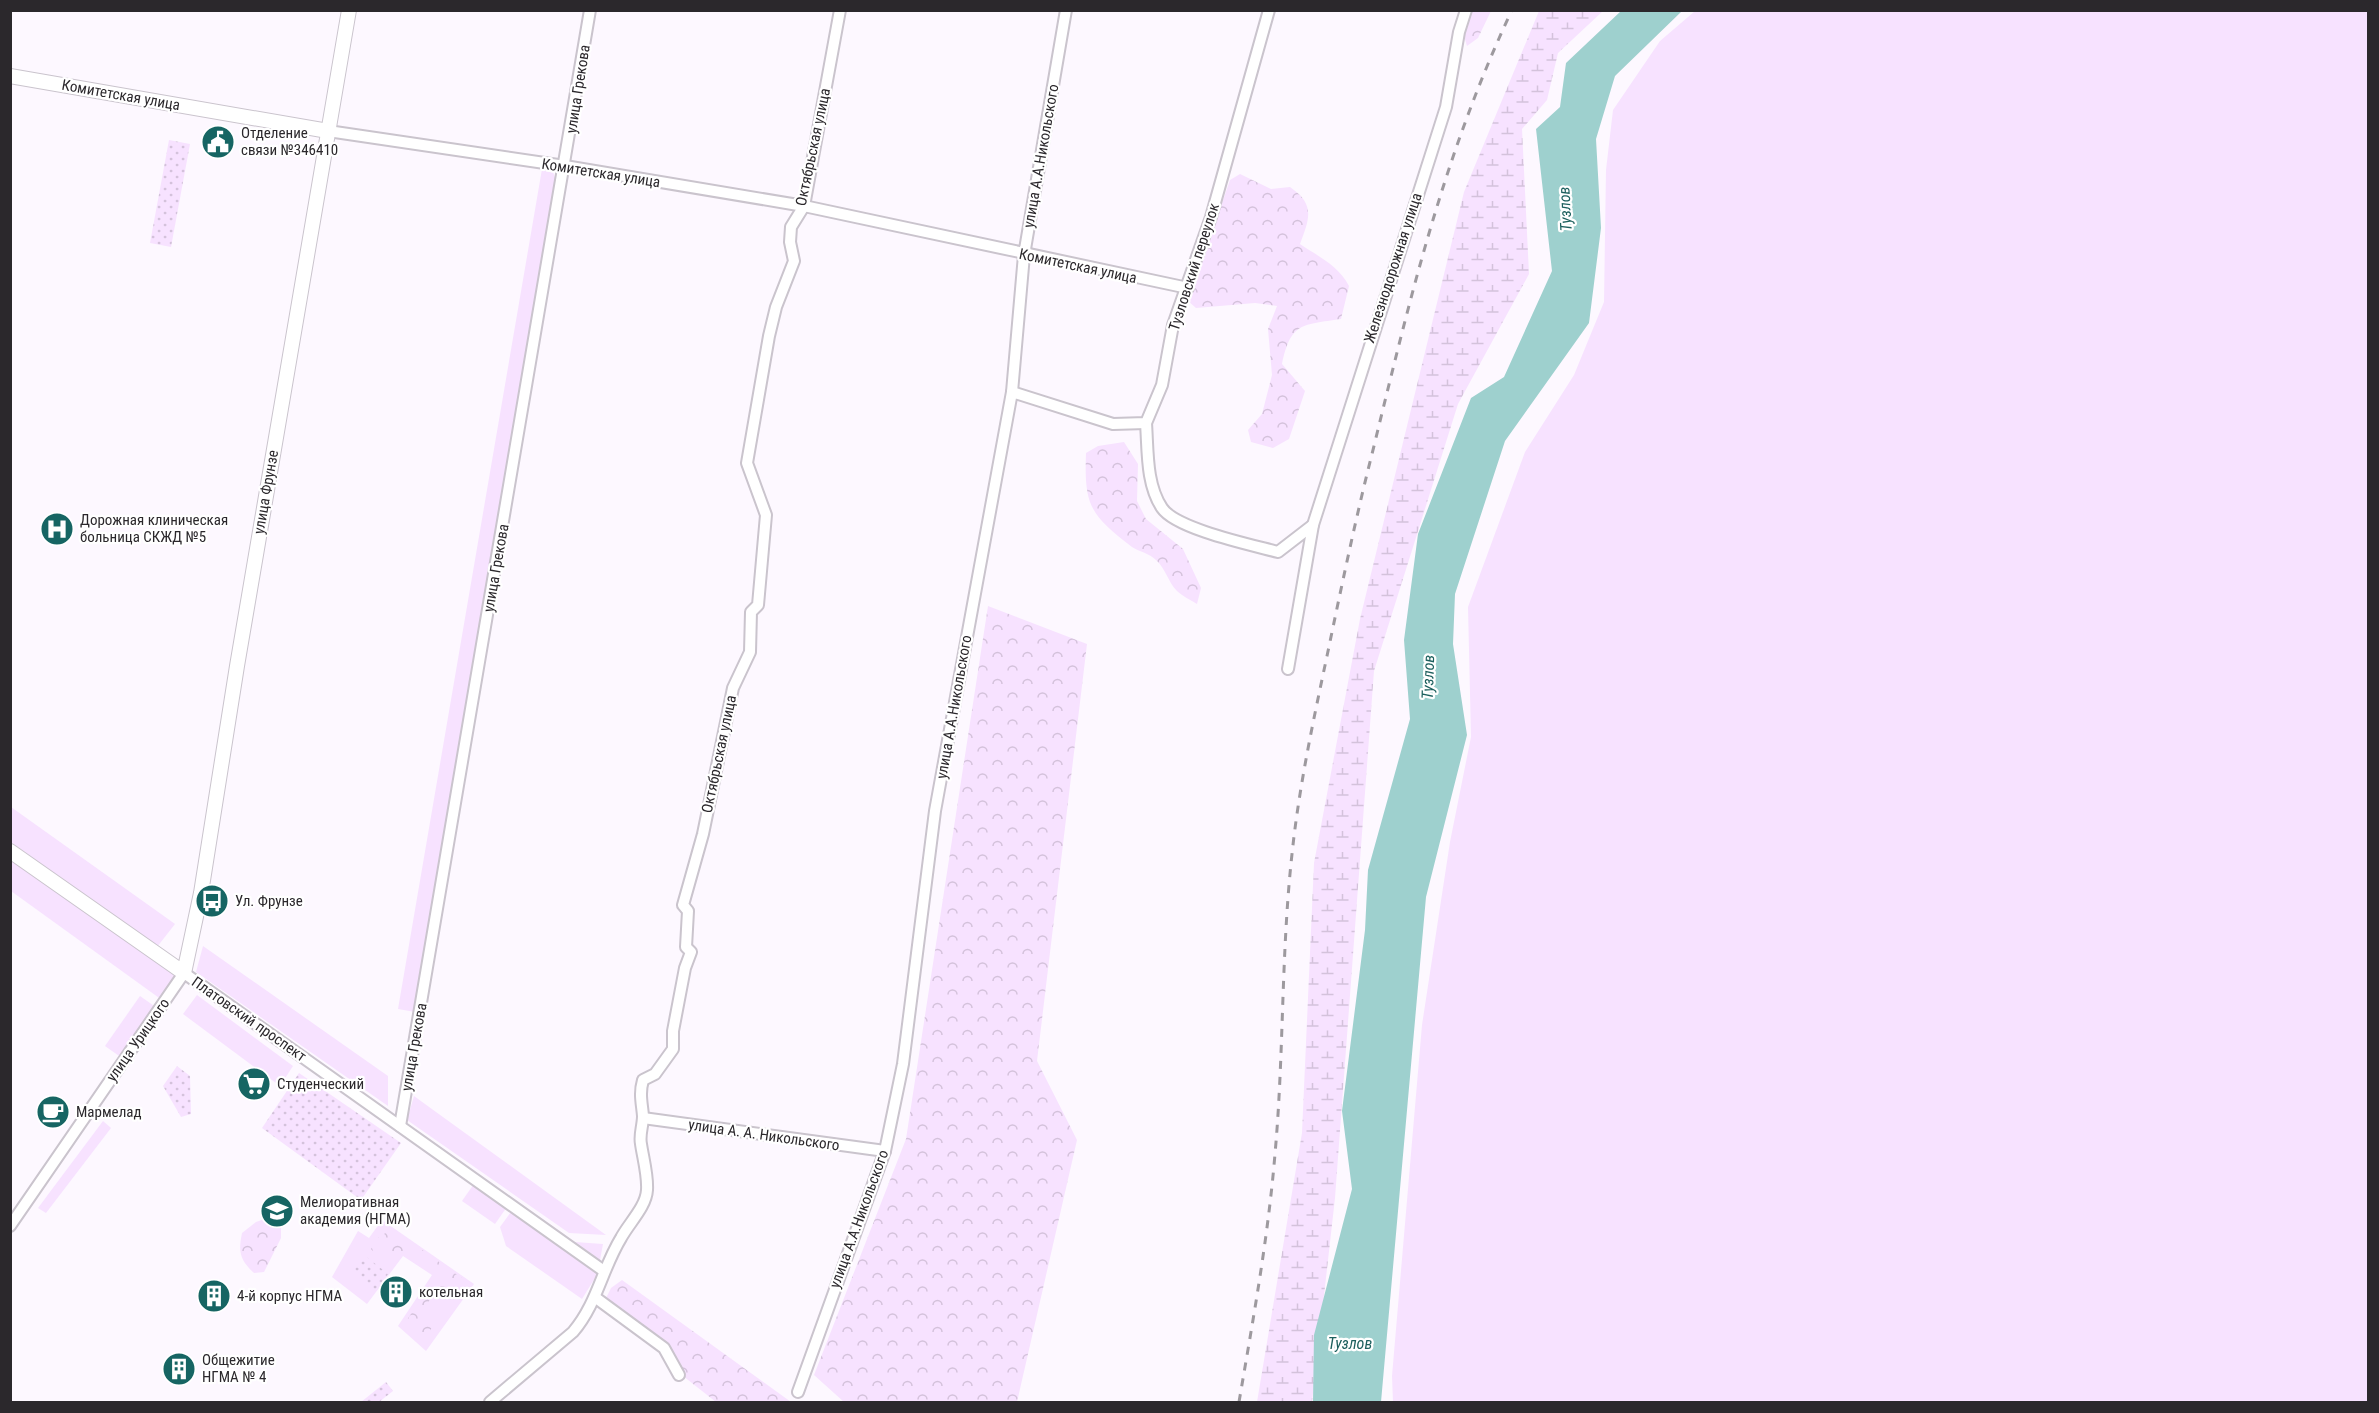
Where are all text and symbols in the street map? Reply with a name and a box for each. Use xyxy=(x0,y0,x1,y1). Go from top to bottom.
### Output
street label: улица Грекова xyxy=(562,43,594,135)
street label: Комитетская улица xyxy=(60,76,182,114)
street label: улица А.А.Никольского xyxy=(1019,83,1063,229)
street label: Октябрьская улица xyxy=(792,87,834,207)
public building icon: Отделение связи №346410 xyxy=(200,124,236,160)
place label: Отделение связи №346410 xyxy=(241,124,338,159)
street label: Комитетская улица xyxy=(540,155,662,191)
water label: Тузлов xyxy=(1554,186,1576,232)
street label: Железнодорожная улица xyxy=(1360,191,1426,345)
street label: Тузловский переулок xyxy=(1165,201,1223,333)
street label: Комитетская улица xyxy=(1017,245,1139,287)
street label: улица Фрунзе xyxy=(250,449,282,535)
hospital icon: Дорожная клиническая больница СКЖД №5 xyxy=(39,511,75,547)
place label: Дорожная клиническая больница СКЖД №5 xyxy=(80,511,228,546)
street label: улица Грекова xyxy=(479,522,513,614)
street label: улица А.А.Никольского xyxy=(932,634,976,780)
water label: Тузлов xyxy=(1418,654,1438,700)
street label: Октябрьская улица xyxy=(698,694,740,814)
bus stop icon: Ул. Фрунзе xyxy=(194,883,230,919)
place label: Ул. Фрунзе xyxy=(235,892,303,910)
street label: Платовский проспект xyxy=(188,973,310,1065)
street label: улица Урицкого xyxy=(103,995,173,1085)
street label: улица Грекова xyxy=(397,1001,431,1093)
supermarket icon: Студенческий xyxy=(236,1066,272,1102)
place label: Студенческий xyxy=(277,1075,364,1093)
cafe icon: Мармелад xyxy=(35,1094,71,1130)
place label: Мармелад xyxy=(76,1103,142,1121)
street label: улица А. А. Никольского xyxy=(687,1115,841,1155)
street label: улица А.А.Никольского xyxy=(826,1147,892,1291)
school or university icon: Мелиоративная академия (НГМА) xyxy=(259,1193,295,1229)
place label: Мелиоративная академия (НГМА) xyxy=(300,1193,411,1228)
building icon: котельная xyxy=(378,1274,414,1310)
building icon: 4-й корпус НГМА xyxy=(196,1278,232,1314)
place label: котельная xyxy=(419,1283,483,1301)
place label: 4-й корпус НГМА xyxy=(237,1287,342,1305)
water label: Тузлов xyxy=(1328,1334,1372,1353)
building icon: Общежитие НГМА № 4 xyxy=(161,1351,197,1387)
place label: Общежитие НГМА № 4 xyxy=(202,1351,275,1386)

